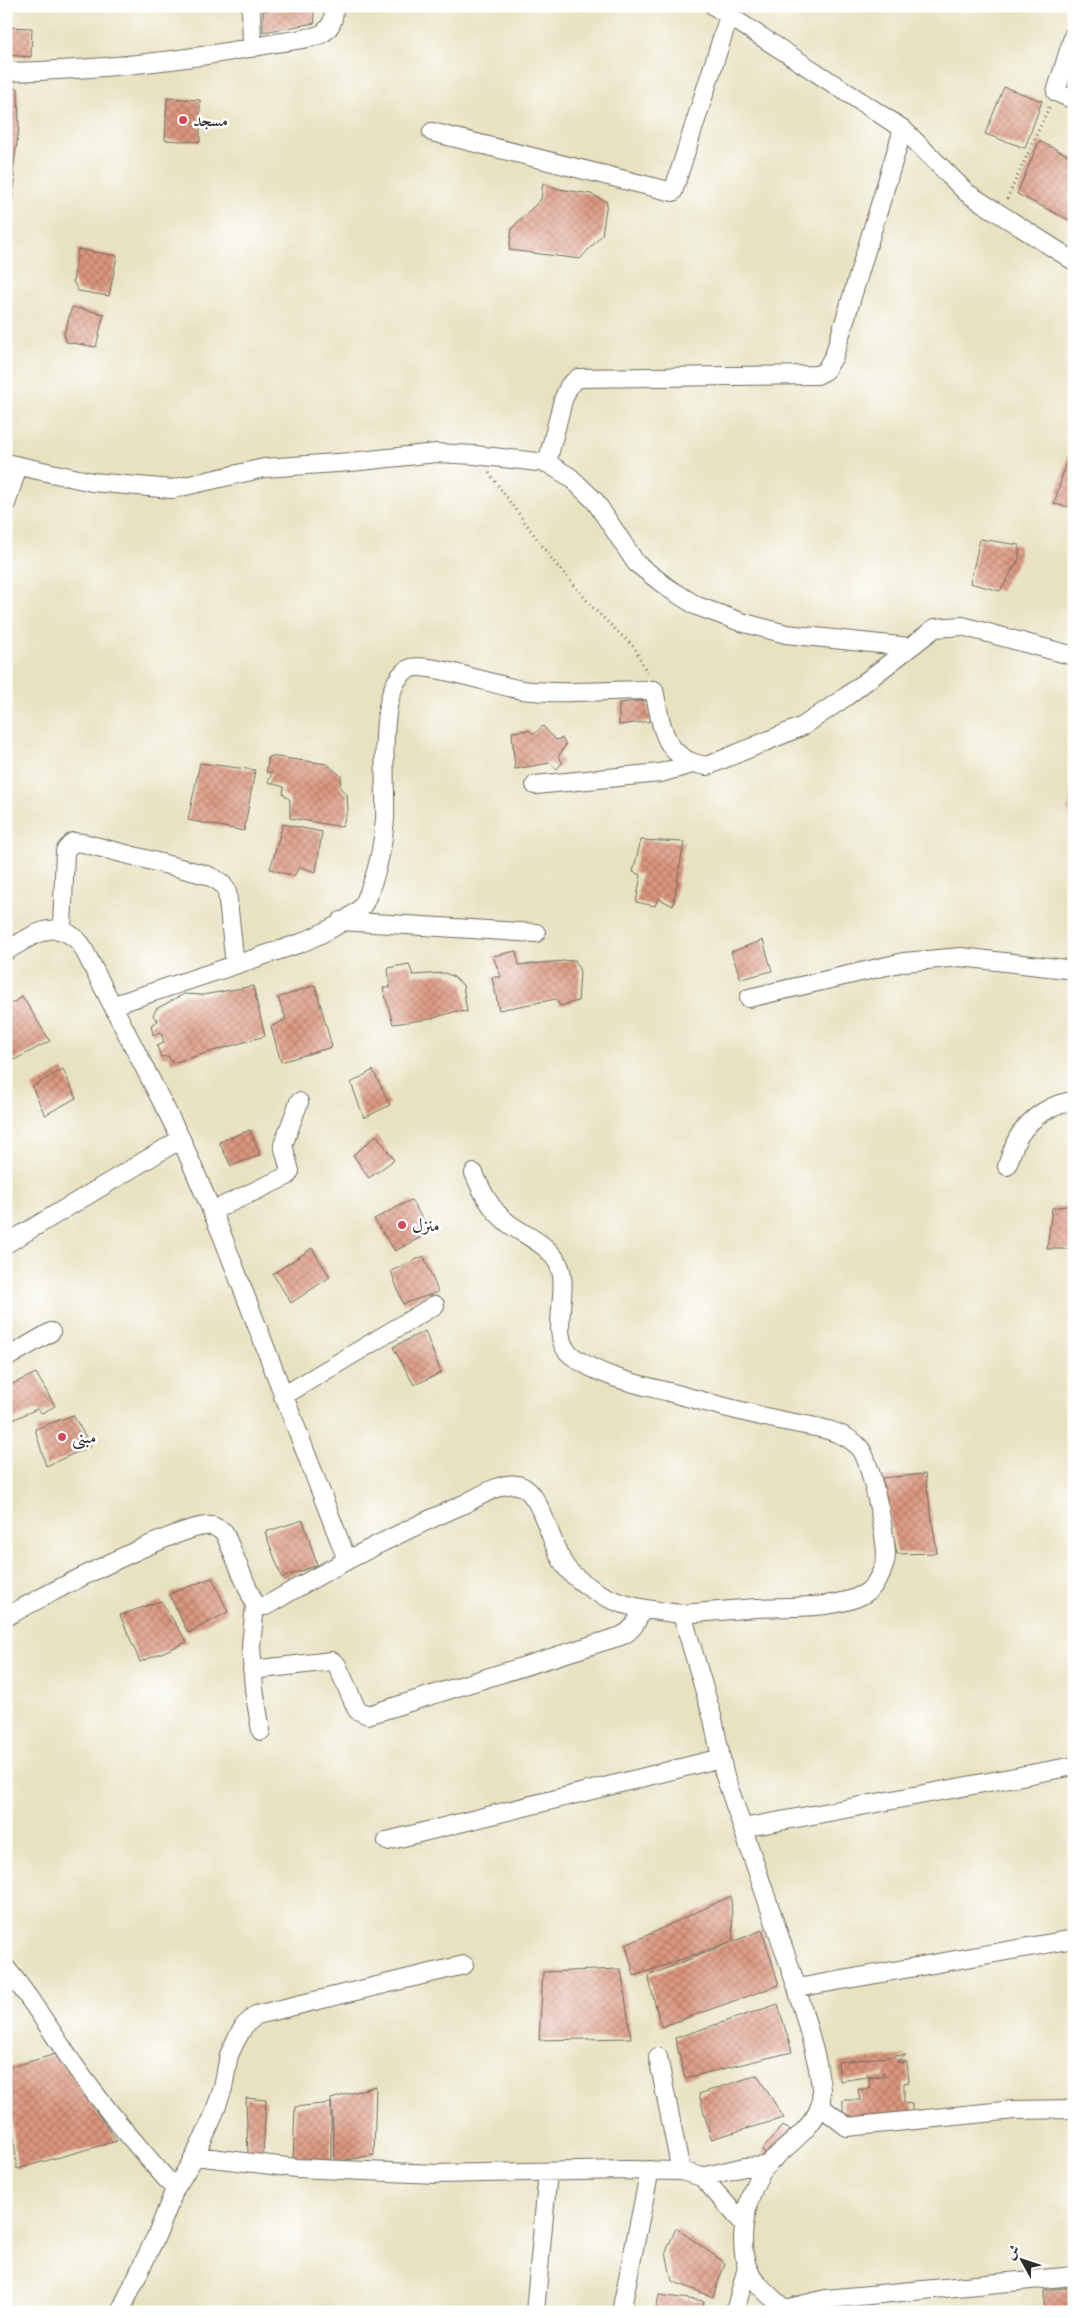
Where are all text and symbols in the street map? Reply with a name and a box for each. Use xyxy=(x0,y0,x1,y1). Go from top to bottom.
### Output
place label: مسجد xyxy=(193,109,228,131)
marker: مسجد xyxy=(177,114,189,126)
place label: منزل xyxy=(412,1214,440,1236)
marker: منزل xyxy=(396,1219,408,1231)
place label: مبنى xyxy=(72,1426,97,1450)
marker: مبنى xyxy=(56,1431,68,1443)
north arrow xyxy=(998,2236,1048,2286)
text: ش xyxy=(1001,2240,1023,2263)

